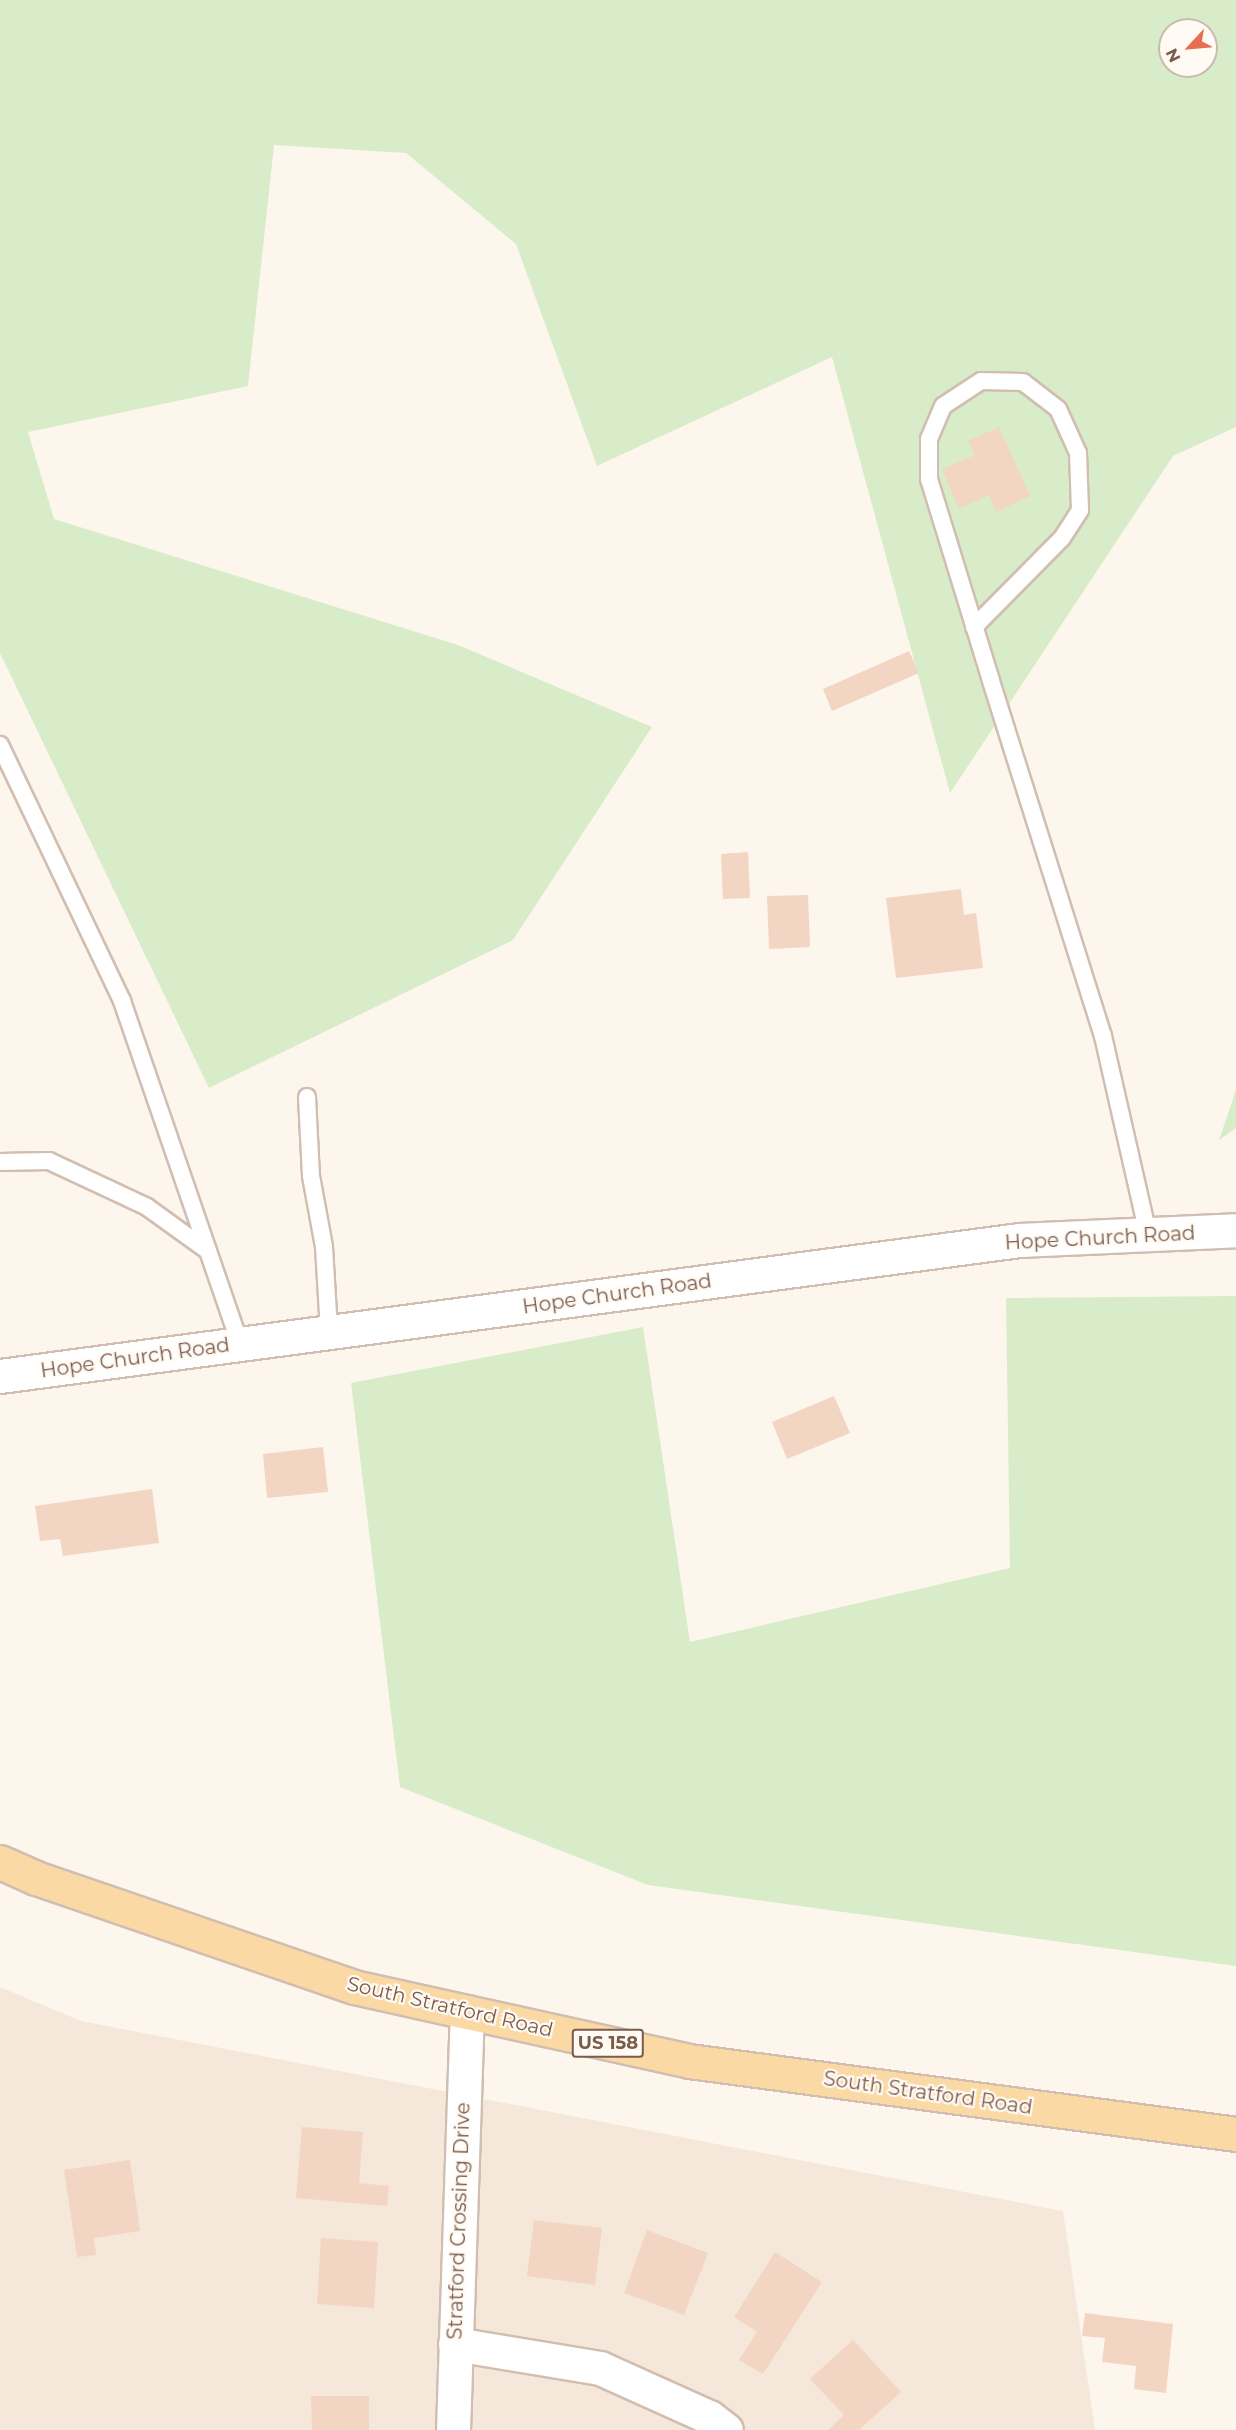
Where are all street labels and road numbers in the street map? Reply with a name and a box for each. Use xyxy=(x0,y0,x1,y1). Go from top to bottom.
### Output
street label: Hope Church Road xyxy=(1004,1221,1196,1255)
street label: Hope Church Road xyxy=(521,1269,713,1319)
street label: Hope Church Road xyxy=(39,1333,231,1383)
street label: South Stratford Road xyxy=(345,1972,555,2042)
road number: US 158 xyxy=(570,2028,646,2058)
street label: South Stratford Road xyxy=(822,2066,1034,2120)
street label: Stratford Crossing Drive xyxy=(443,2102,475,2340)

